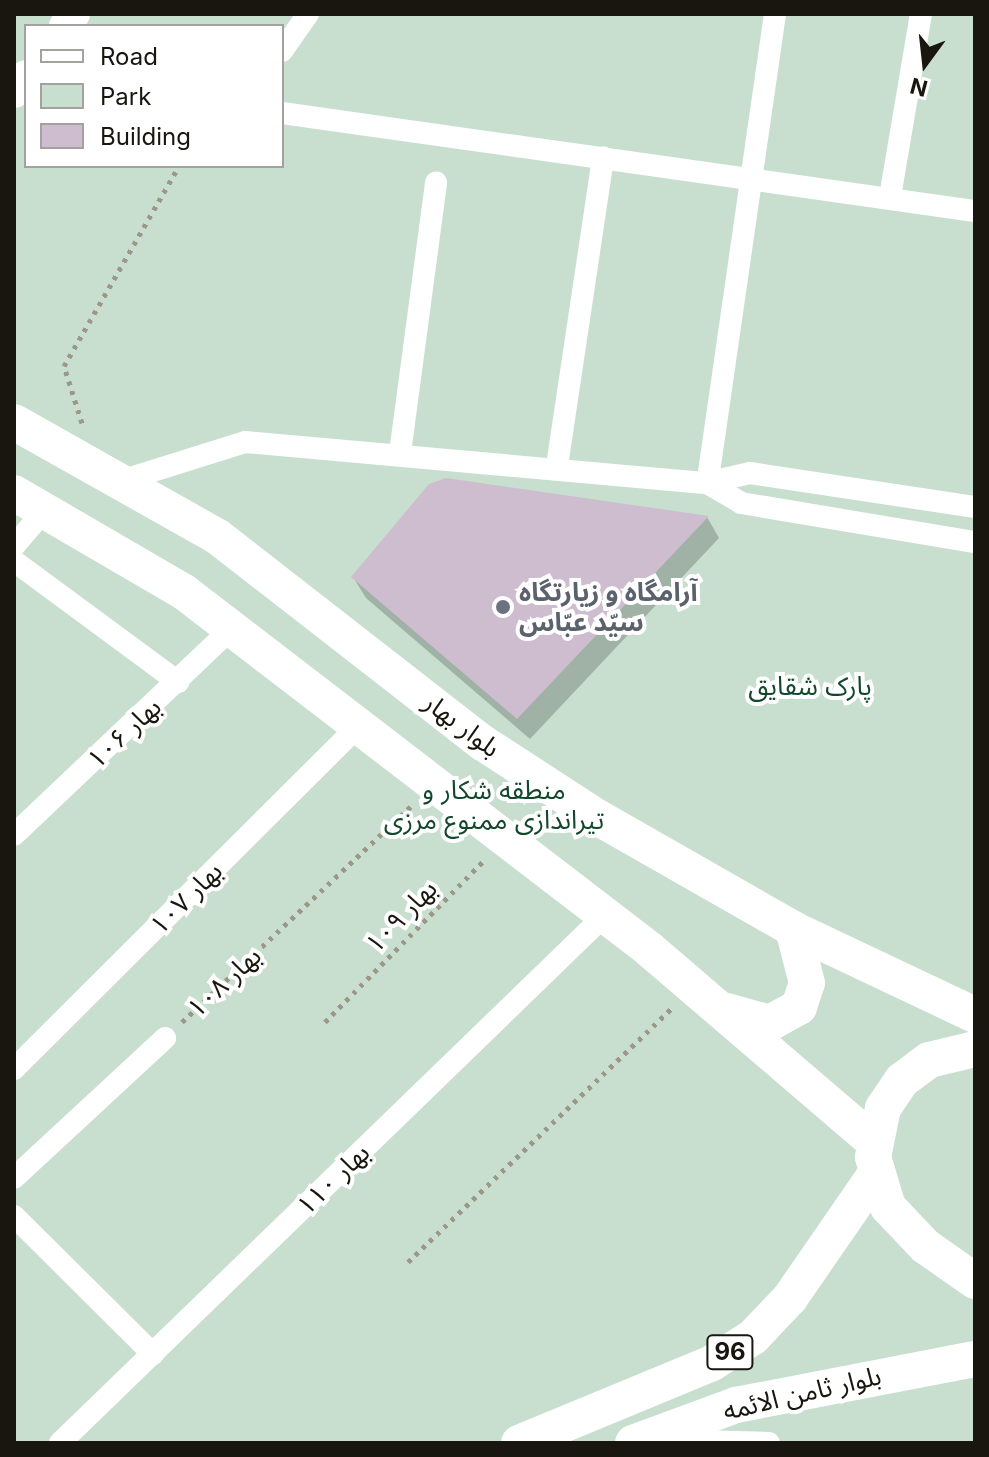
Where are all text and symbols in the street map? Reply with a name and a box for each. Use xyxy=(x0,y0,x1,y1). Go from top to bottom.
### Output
legend xyxy=(24,24,284,168)
north arrow xyxy=(885,24,965,104)
text: Road xyxy=(100,42,158,71)
text: N xyxy=(907,72,930,102)
text: Park xyxy=(100,82,151,111)
text: Building xyxy=(100,122,191,151)
place label: آرامگاه و زیارتگاه سیّد عبّاس xyxy=(519,576,698,638)
marker: آرامگاه و زیارتگاه سیّد عبّاس xyxy=(494,598,512,616)
park label: پارک شقایق xyxy=(748,670,872,702)
street label: بلوار بهار xyxy=(418,686,506,764)
street label: بهار ۱۰۶ xyxy=(81,691,167,775)
park label: منطقه شکار و تیراندازی ممنوع مرزی xyxy=(384,774,604,836)
street label: بهار ۱۰۷ xyxy=(143,855,229,941)
street label: بهار ۱۰۹ xyxy=(359,873,443,959)
street label: بهار ۱۰۸ xyxy=(181,940,267,1024)
street label: بهار ۱۱۰ xyxy=(290,1137,376,1221)
road number: 96 xyxy=(706,1332,754,1372)
street label: بلوار ثامن الائمه xyxy=(720,1360,884,1426)

